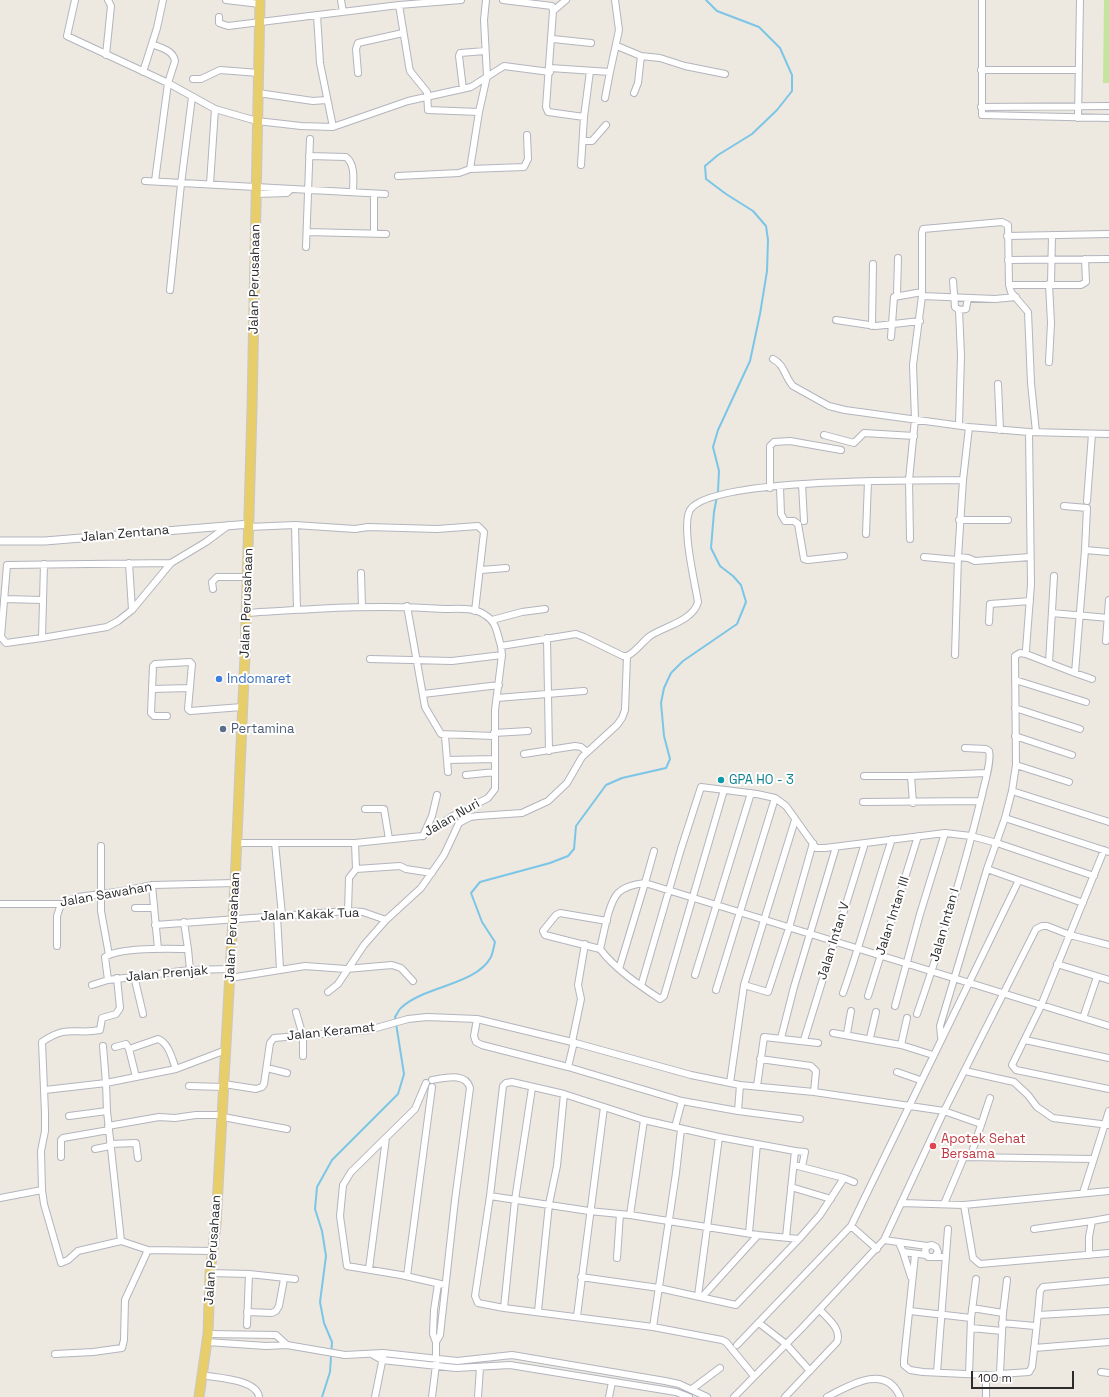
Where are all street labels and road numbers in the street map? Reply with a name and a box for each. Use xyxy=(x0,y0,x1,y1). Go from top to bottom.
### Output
street label: Jalan Perusahaan xyxy=(246,224,264,334)
street label: Jalan Zentana xyxy=(80,522,170,546)
street label: Jalan Perusahaan xyxy=(237,548,257,658)
street label: Jalan Nuri xyxy=(421,796,483,840)
street label: Jalan Perusahaan xyxy=(222,872,244,982)
street label: Jalan Intan III xyxy=(873,875,913,957)
street label: Jalan Sawahan xyxy=(59,879,153,911)
street label: Jalan Intan I xyxy=(927,886,963,964)
street label: Jalan Intan V xyxy=(815,900,853,982)
street label: Jalan Kakak Tua xyxy=(260,905,360,925)
street label: Jalan Prenjak xyxy=(125,963,209,985)
street label: Jalan Keramat xyxy=(286,1020,376,1044)
street label: Jalan Perusahaan xyxy=(201,1195,225,1305)

